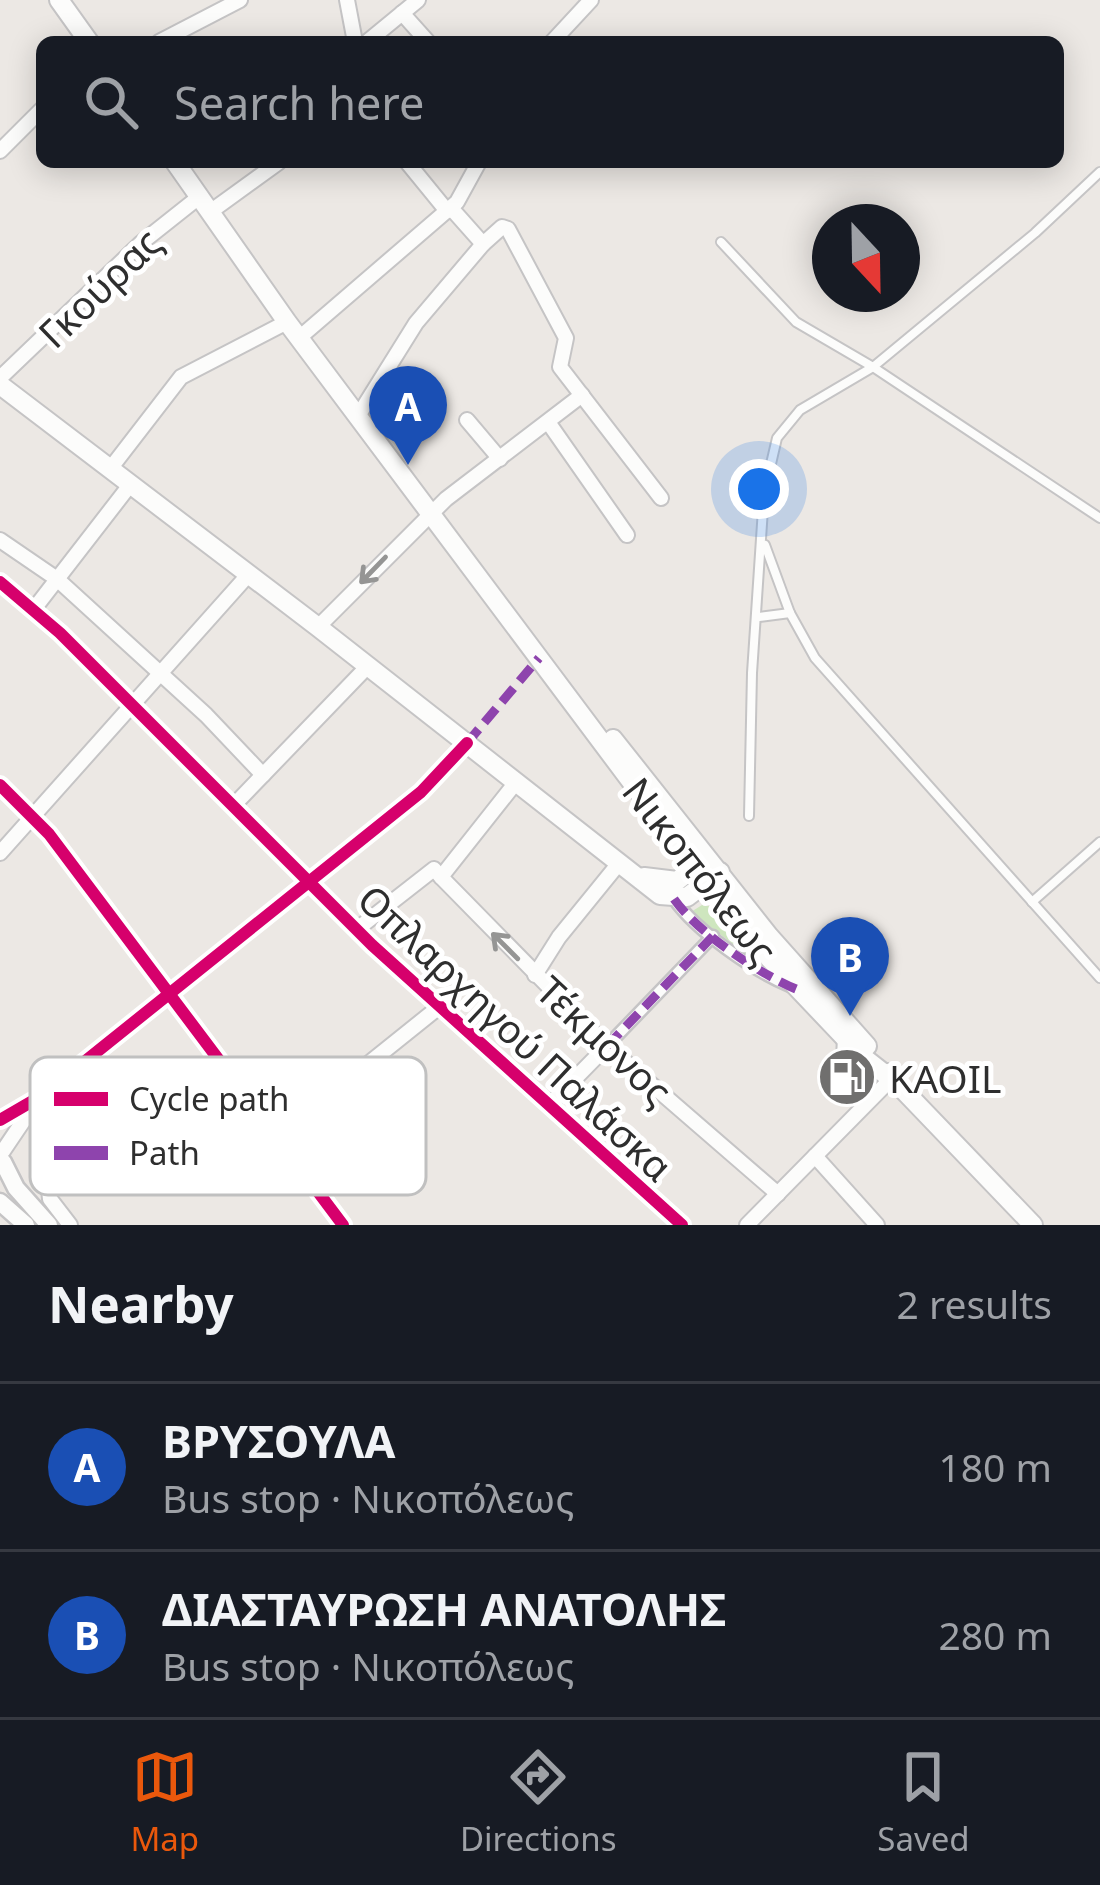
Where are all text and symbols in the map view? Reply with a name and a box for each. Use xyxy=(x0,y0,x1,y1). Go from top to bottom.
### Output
search box xyxy=(36,36,1064,168)
icon: search xyxy=(78,69,144,135)
text: Search here xyxy=(174,72,424,133)
north arrow xyxy=(812,204,920,312)
street label: Γκούρας xyxy=(26,215,172,359)
pin: A xyxy=(369,366,447,465)
your location xyxy=(729,459,789,519)
one-way arrow xyxy=(359,555,387,584)
street label: Νικοπόλεως xyxy=(612,766,790,974)
street label: Οπλαρχηγού Παλάσκα xyxy=(347,872,685,1192)
pin: B xyxy=(811,917,889,1016)
one-way arrow xyxy=(491,932,520,960)
street label: Τέκμονος xyxy=(526,964,684,1116)
fuel station icon: KAOIL xyxy=(816,1046,878,1108)
place label: KAOIL xyxy=(889,1051,1001,1104)
legend xyxy=(30,1057,426,1195)
text: Cycle path xyxy=(129,1076,289,1121)
text: Path xyxy=(129,1130,200,1175)
text: Nearby xyxy=(48,1268,234,1338)
text: 2 results xyxy=(897,1277,1052,1330)
text: ΒΡΥΣΟΥΛΑ xyxy=(162,1410,395,1471)
text: A xyxy=(74,1440,101,1493)
text: 180 m xyxy=(938,1440,1052,1493)
text: Bus stop · Νικοπόλεως xyxy=(162,1471,574,1524)
text: ΔΙΑΣΤΑΥΡΩΣΗ ΑΝΑΤΟΛΗΣ xyxy=(162,1578,726,1639)
text: B xyxy=(74,1608,100,1661)
text: 280 m xyxy=(938,1608,1052,1661)
text: Bus stop · Νικοπόλεως xyxy=(162,1639,574,1692)
tab: Map xyxy=(130,1744,199,1861)
tab: Directions xyxy=(460,1744,617,1861)
tab: Saved xyxy=(877,1744,970,1861)

